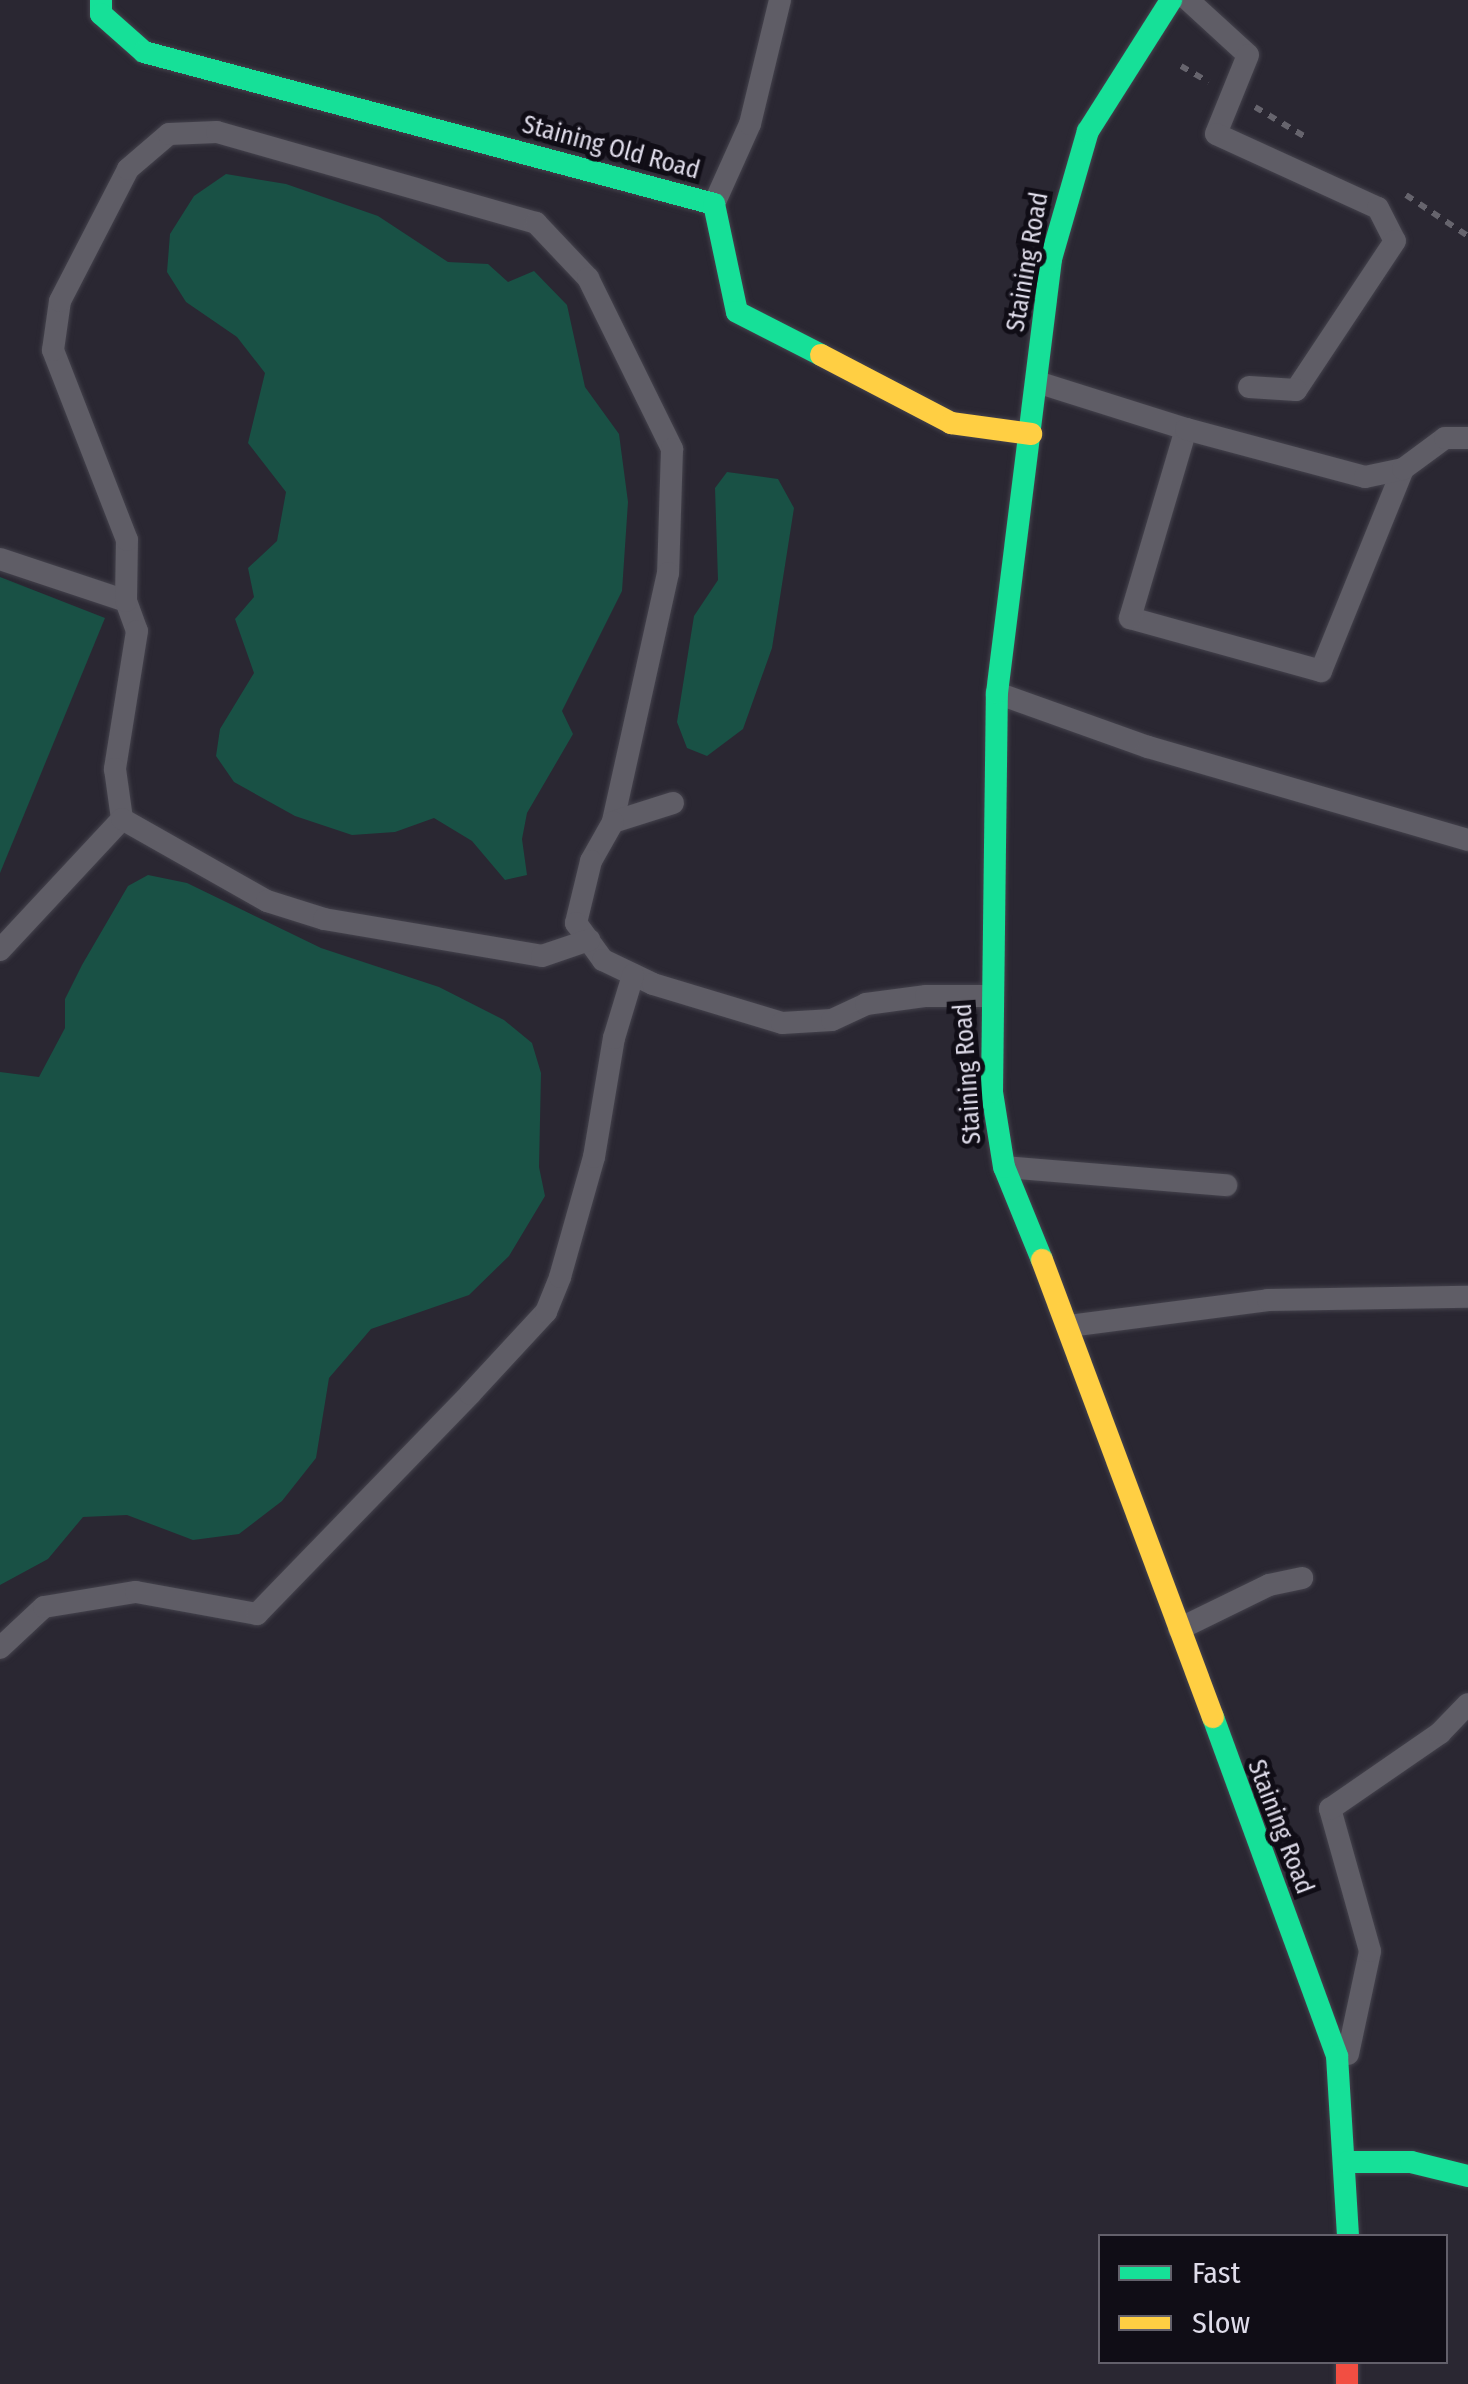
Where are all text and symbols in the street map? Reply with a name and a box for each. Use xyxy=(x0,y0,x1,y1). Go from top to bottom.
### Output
street label: Staining Old Road xyxy=(519,110,703,186)
street label: Staining Road xyxy=(1001,190,1055,334)
street label: Staining Road xyxy=(948,1003,988,1145)
street label: Staining Road xyxy=(1241,1756,1319,1898)
legend xyxy=(1098,2234,1448,2364)
text: Fast xyxy=(1192,2255,1240,2291)
text: Slow xyxy=(1192,2305,1250,2341)

